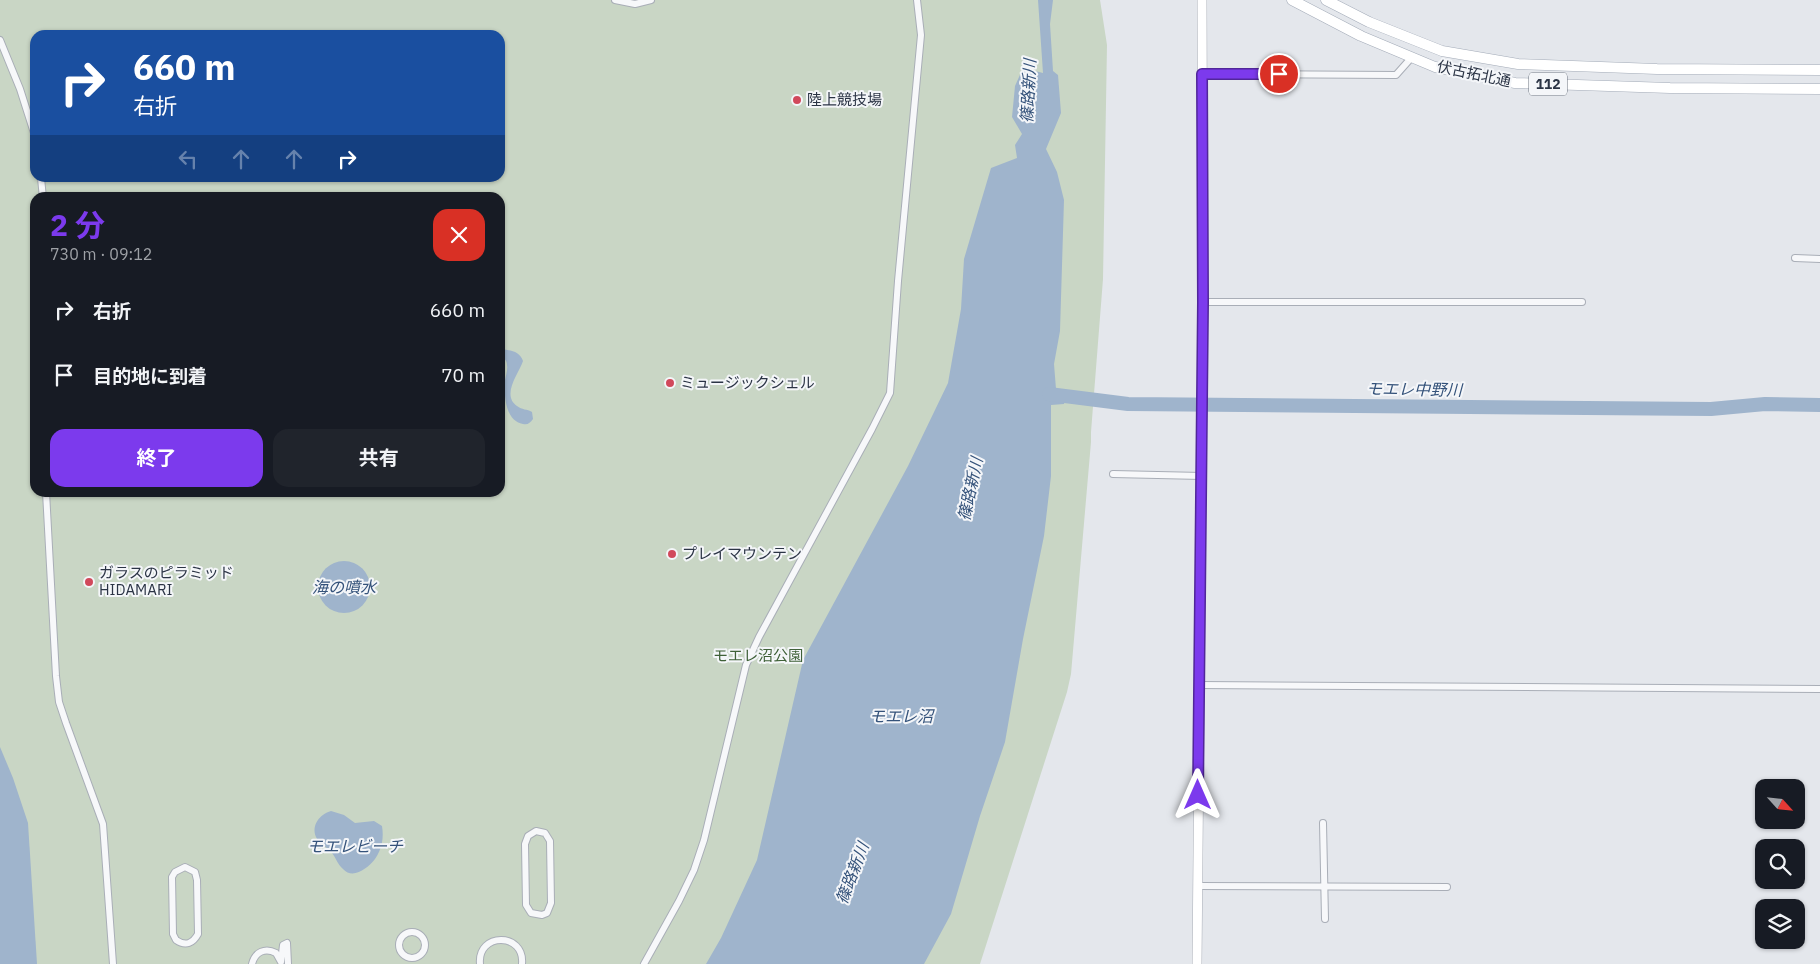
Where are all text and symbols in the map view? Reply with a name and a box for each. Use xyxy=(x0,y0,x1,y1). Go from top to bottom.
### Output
text: 660 m xyxy=(133,44,236,90)
icon: right xyxy=(50,50,115,115)
pin xyxy=(1258,53,1300,95)
street label: 伏古拓北通 xyxy=(1435,56,1513,91)
water label: 篠路新川 xyxy=(1016,57,1040,123)
icon: arrive xyxy=(1265,60,1293,88)
road number: 112 xyxy=(1529,72,1567,96)
place label: 陸上競技場 xyxy=(807,90,882,109)
text: 右折 xyxy=(133,91,177,120)
marker: 陸上競技場 xyxy=(791,94,803,106)
icon: left xyxy=(174,145,202,173)
icon: ahead xyxy=(227,145,255,173)
icon: ahead xyxy=(280,145,308,173)
icon: right xyxy=(333,145,361,173)
text: 2 分 xyxy=(50,205,105,244)
button: close xyxy=(433,209,485,261)
text: 730 m · 09:12 xyxy=(50,244,152,264)
icon: right xyxy=(50,296,78,324)
text: 660 m xyxy=(430,298,485,322)
text: 右折 xyxy=(93,299,131,323)
icon: arrive xyxy=(50,361,78,389)
text: 70 m xyxy=(441,363,485,387)
text: 目的地に到着 xyxy=(93,364,207,388)
place label: ミュージックシェル xyxy=(680,373,815,392)
marker: ミュージックシェル xyxy=(664,377,676,389)
water label: モエレ中野川 xyxy=(1366,378,1464,400)
button: 終了 xyxy=(50,429,263,487)
button: 共有 xyxy=(273,429,485,487)
water label: 篠路新川 xyxy=(954,454,987,522)
place label: プレイマウンテン xyxy=(682,544,802,563)
marker: プレイマウンテン xyxy=(666,548,678,560)
place label: ガラスのピラミッド HIDAMARI xyxy=(99,563,234,599)
marker: ガラスのピラミッド HIDAMARI xyxy=(83,576,95,588)
water label: 海の噴水 xyxy=(312,577,378,597)
park label: モエレ沼公園 xyxy=(713,646,803,665)
water label: モエレ沼 xyxy=(869,706,935,726)
position arrow xyxy=(1171,768,1223,820)
north arrow xyxy=(1755,779,1805,829)
map controls xyxy=(1755,779,1805,949)
water label: モエレビーチ xyxy=(307,836,404,856)
water label: 篠路新川 xyxy=(831,838,874,906)
button: search xyxy=(1755,839,1805,889)
button: layers xyxy=(1755,899,1805,949)

